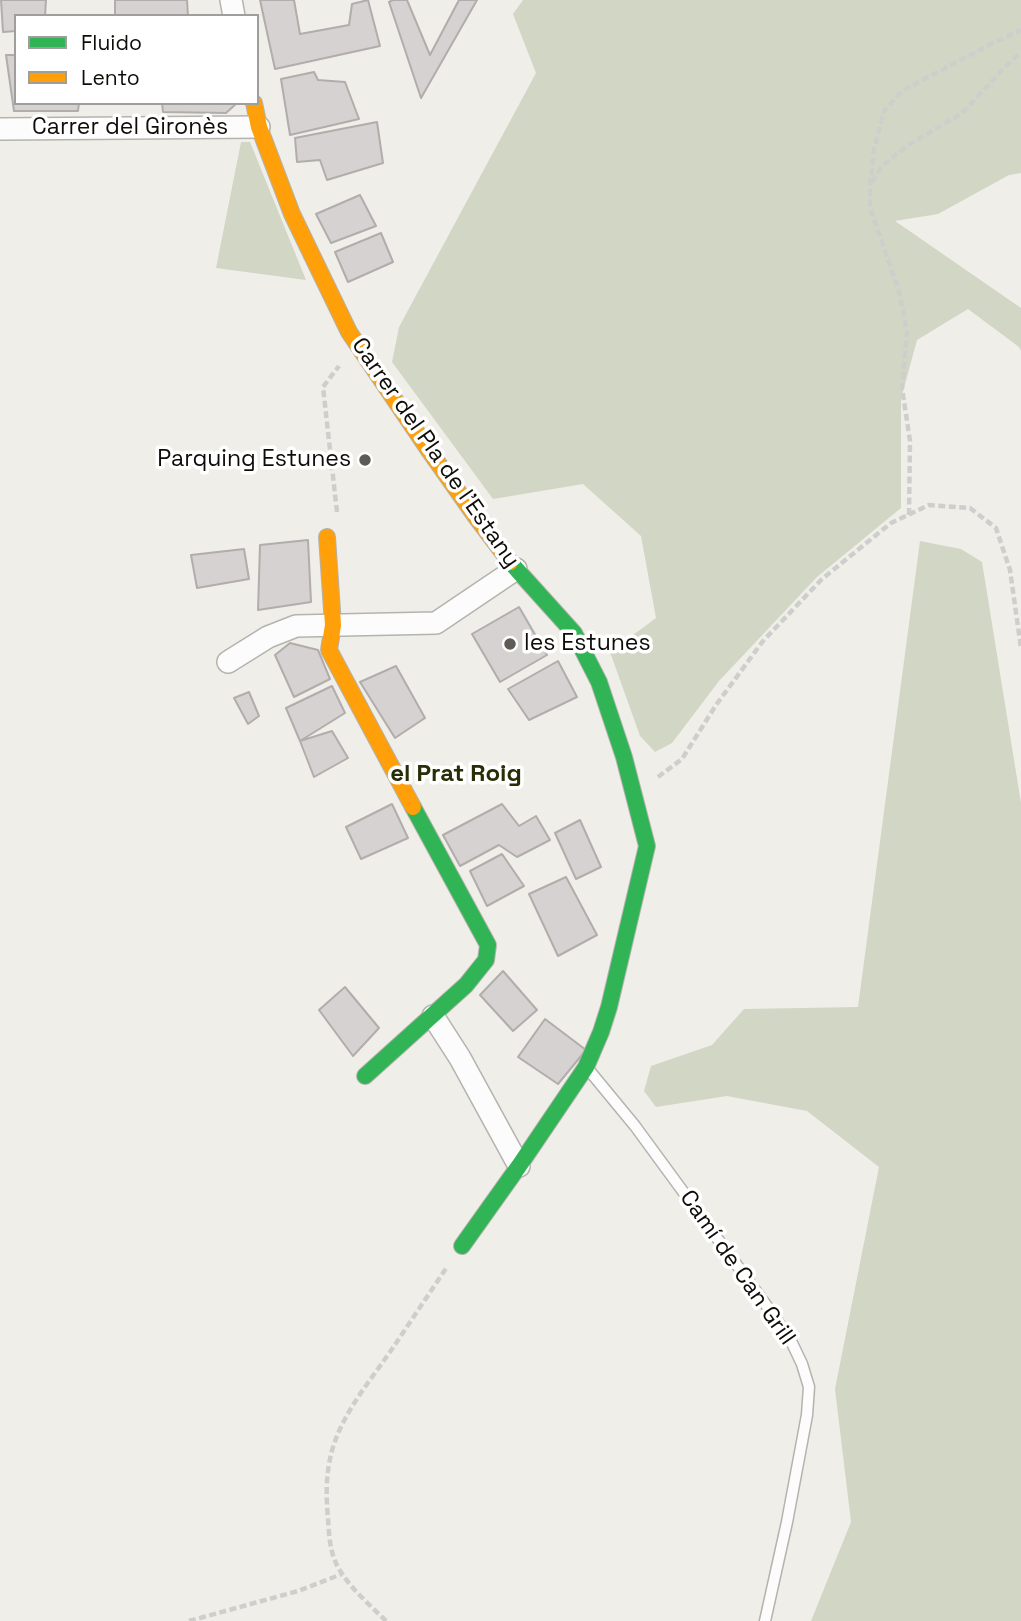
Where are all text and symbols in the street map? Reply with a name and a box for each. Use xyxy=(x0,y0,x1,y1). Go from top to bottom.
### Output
legend xyxy=(14,14,259,105)
text: Fluido xyxy=(81,29,142,56)
text: Lento xyxy=(81,64,140,91)
street label: Carrer del Gironès xyxy=(32,114,228,142)
street label: Carrer del Pla de l'Estany xyxy=(345,333,525,573)
place label: Parquing Estunes xyxy=(157,446,351,474)
marker: Parquing Estunes xyxy=(357,452,373,468)
place label: les Estunes xyxy=(524,630,651,658)
marker: les Estunes xyxy=(502,636,518,652)
district label: el Prat Roig xyxy=(390,760,522,788)
street label: Camí de Can Grill xyxy=(673,1185,801,1351)

